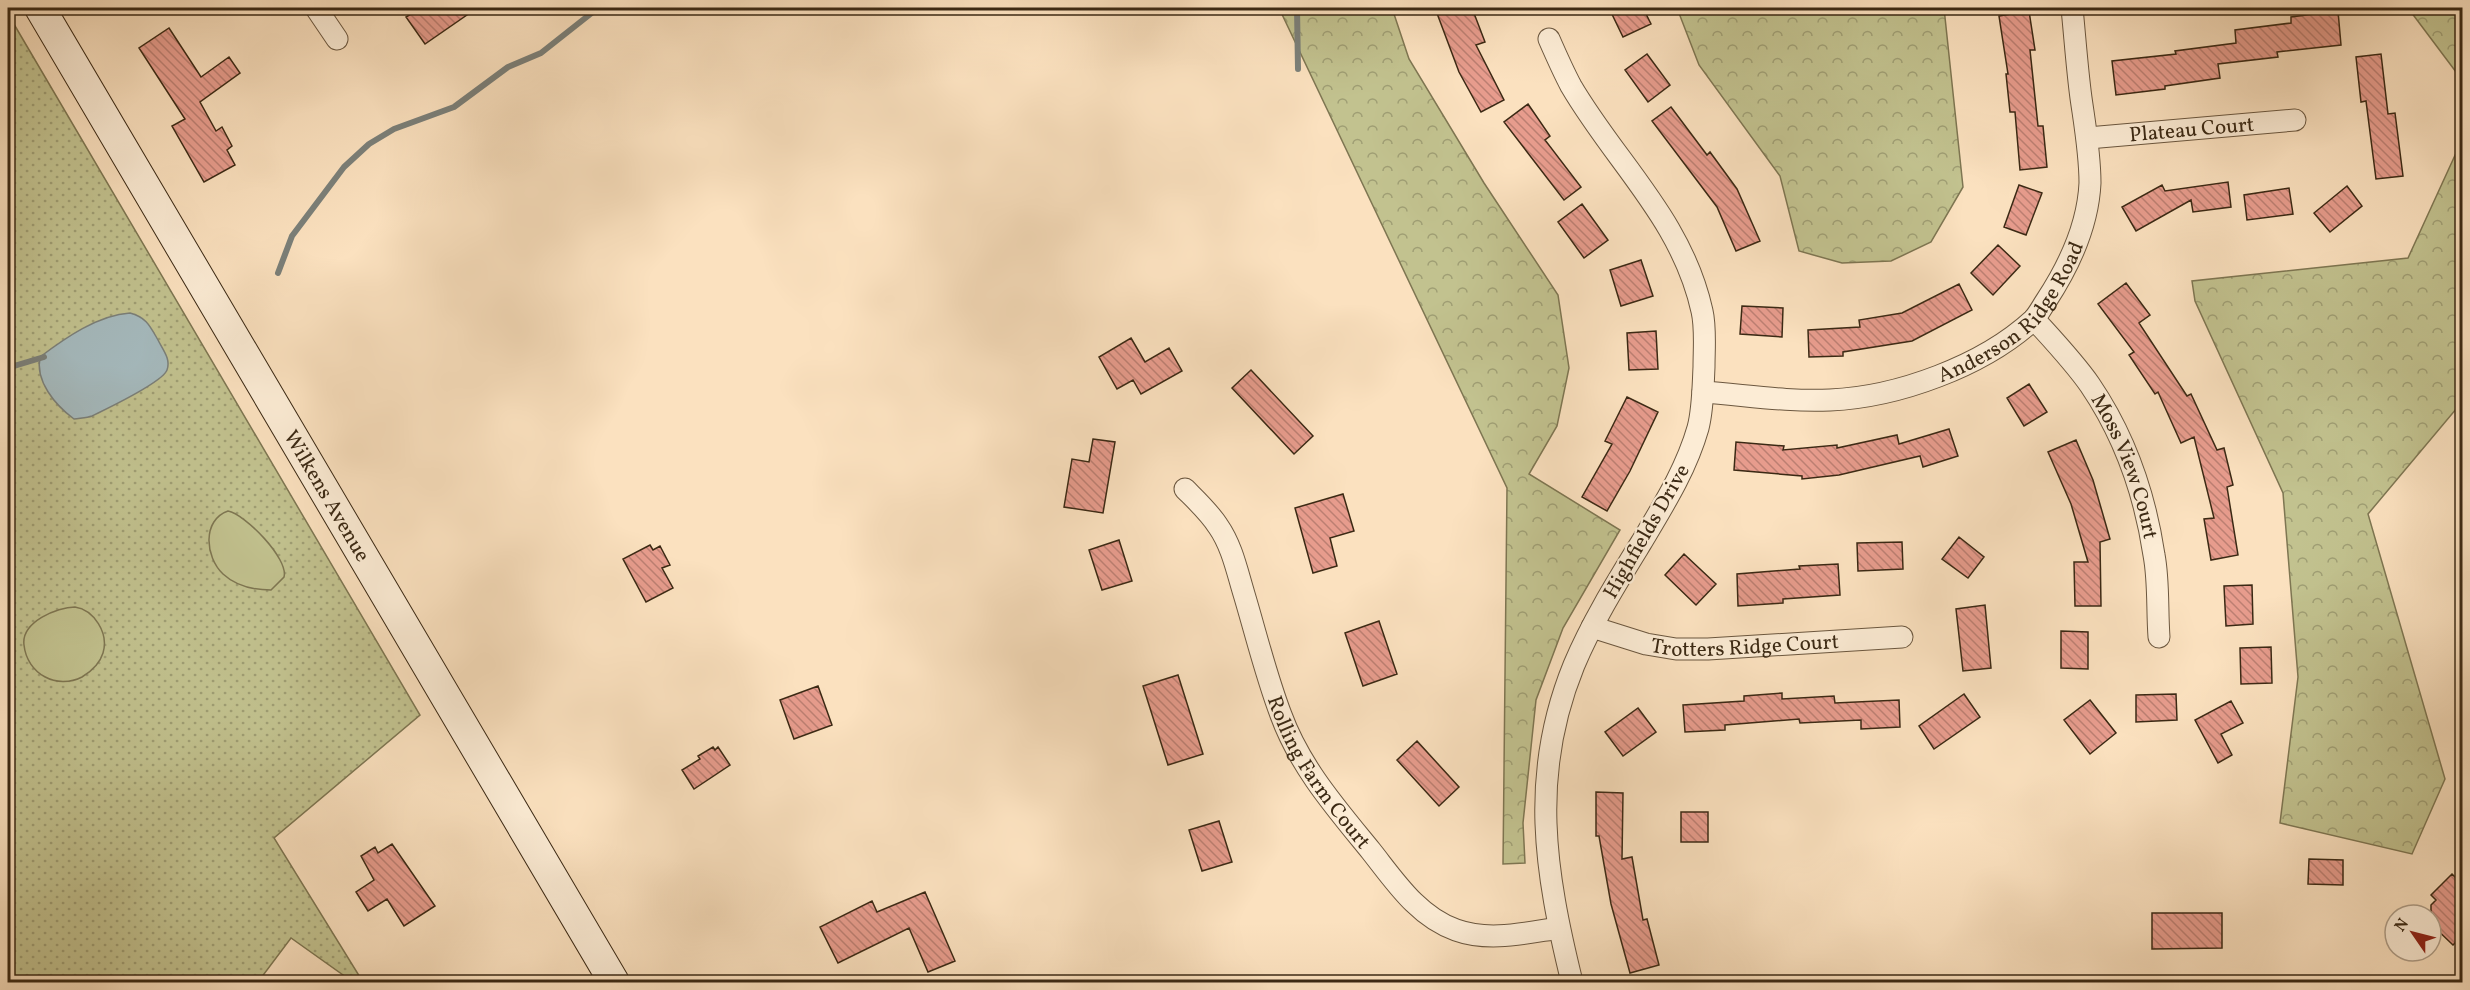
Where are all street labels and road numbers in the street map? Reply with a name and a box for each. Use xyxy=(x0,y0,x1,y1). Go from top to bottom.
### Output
street label: Plateau Court xyxy=(2128,111,2255,150)
street label: Anderson Ridge Road xyxy=(1934,237,2092,391)
street label: Moss View Court xyxy=(2083,389,2164,542)
street label: Wilkens Avenue xyxy=(276,425,376,568)
street label: Highfields Drive xyxy=(1597,459,1698,604)
street label: Trotters Ridge Court xyxy=(1649,628,1840,665)
street label: Rolling Farm Court xyxy=(1259,692,1377,856)

